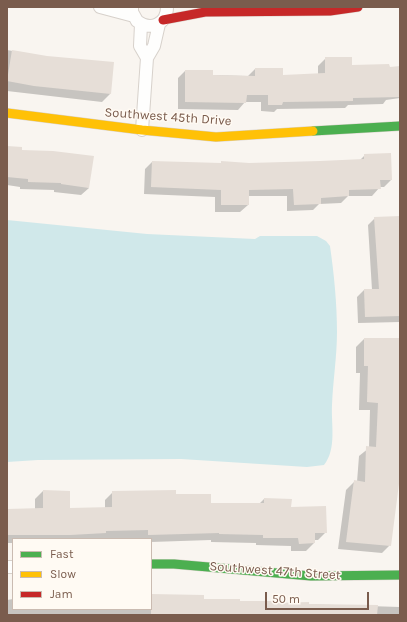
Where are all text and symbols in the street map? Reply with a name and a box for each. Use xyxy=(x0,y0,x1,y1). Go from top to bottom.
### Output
street label: Southwest 45th Drive xyxy=(104,105,232,129)
legend xyxy=(12,538,152,610)
text: Fast xyxy=(50,547,73,561)
street label: Southwest 47th Street xyxy=(209,559,341,583)
text: Slow xyxy=(50,567,76,581)
scale bar xyxy=(267,584,371,610)
text: Jam xyxy=(50,587,73,601)
text: 50 m xyxy=(272,592,300,606)

